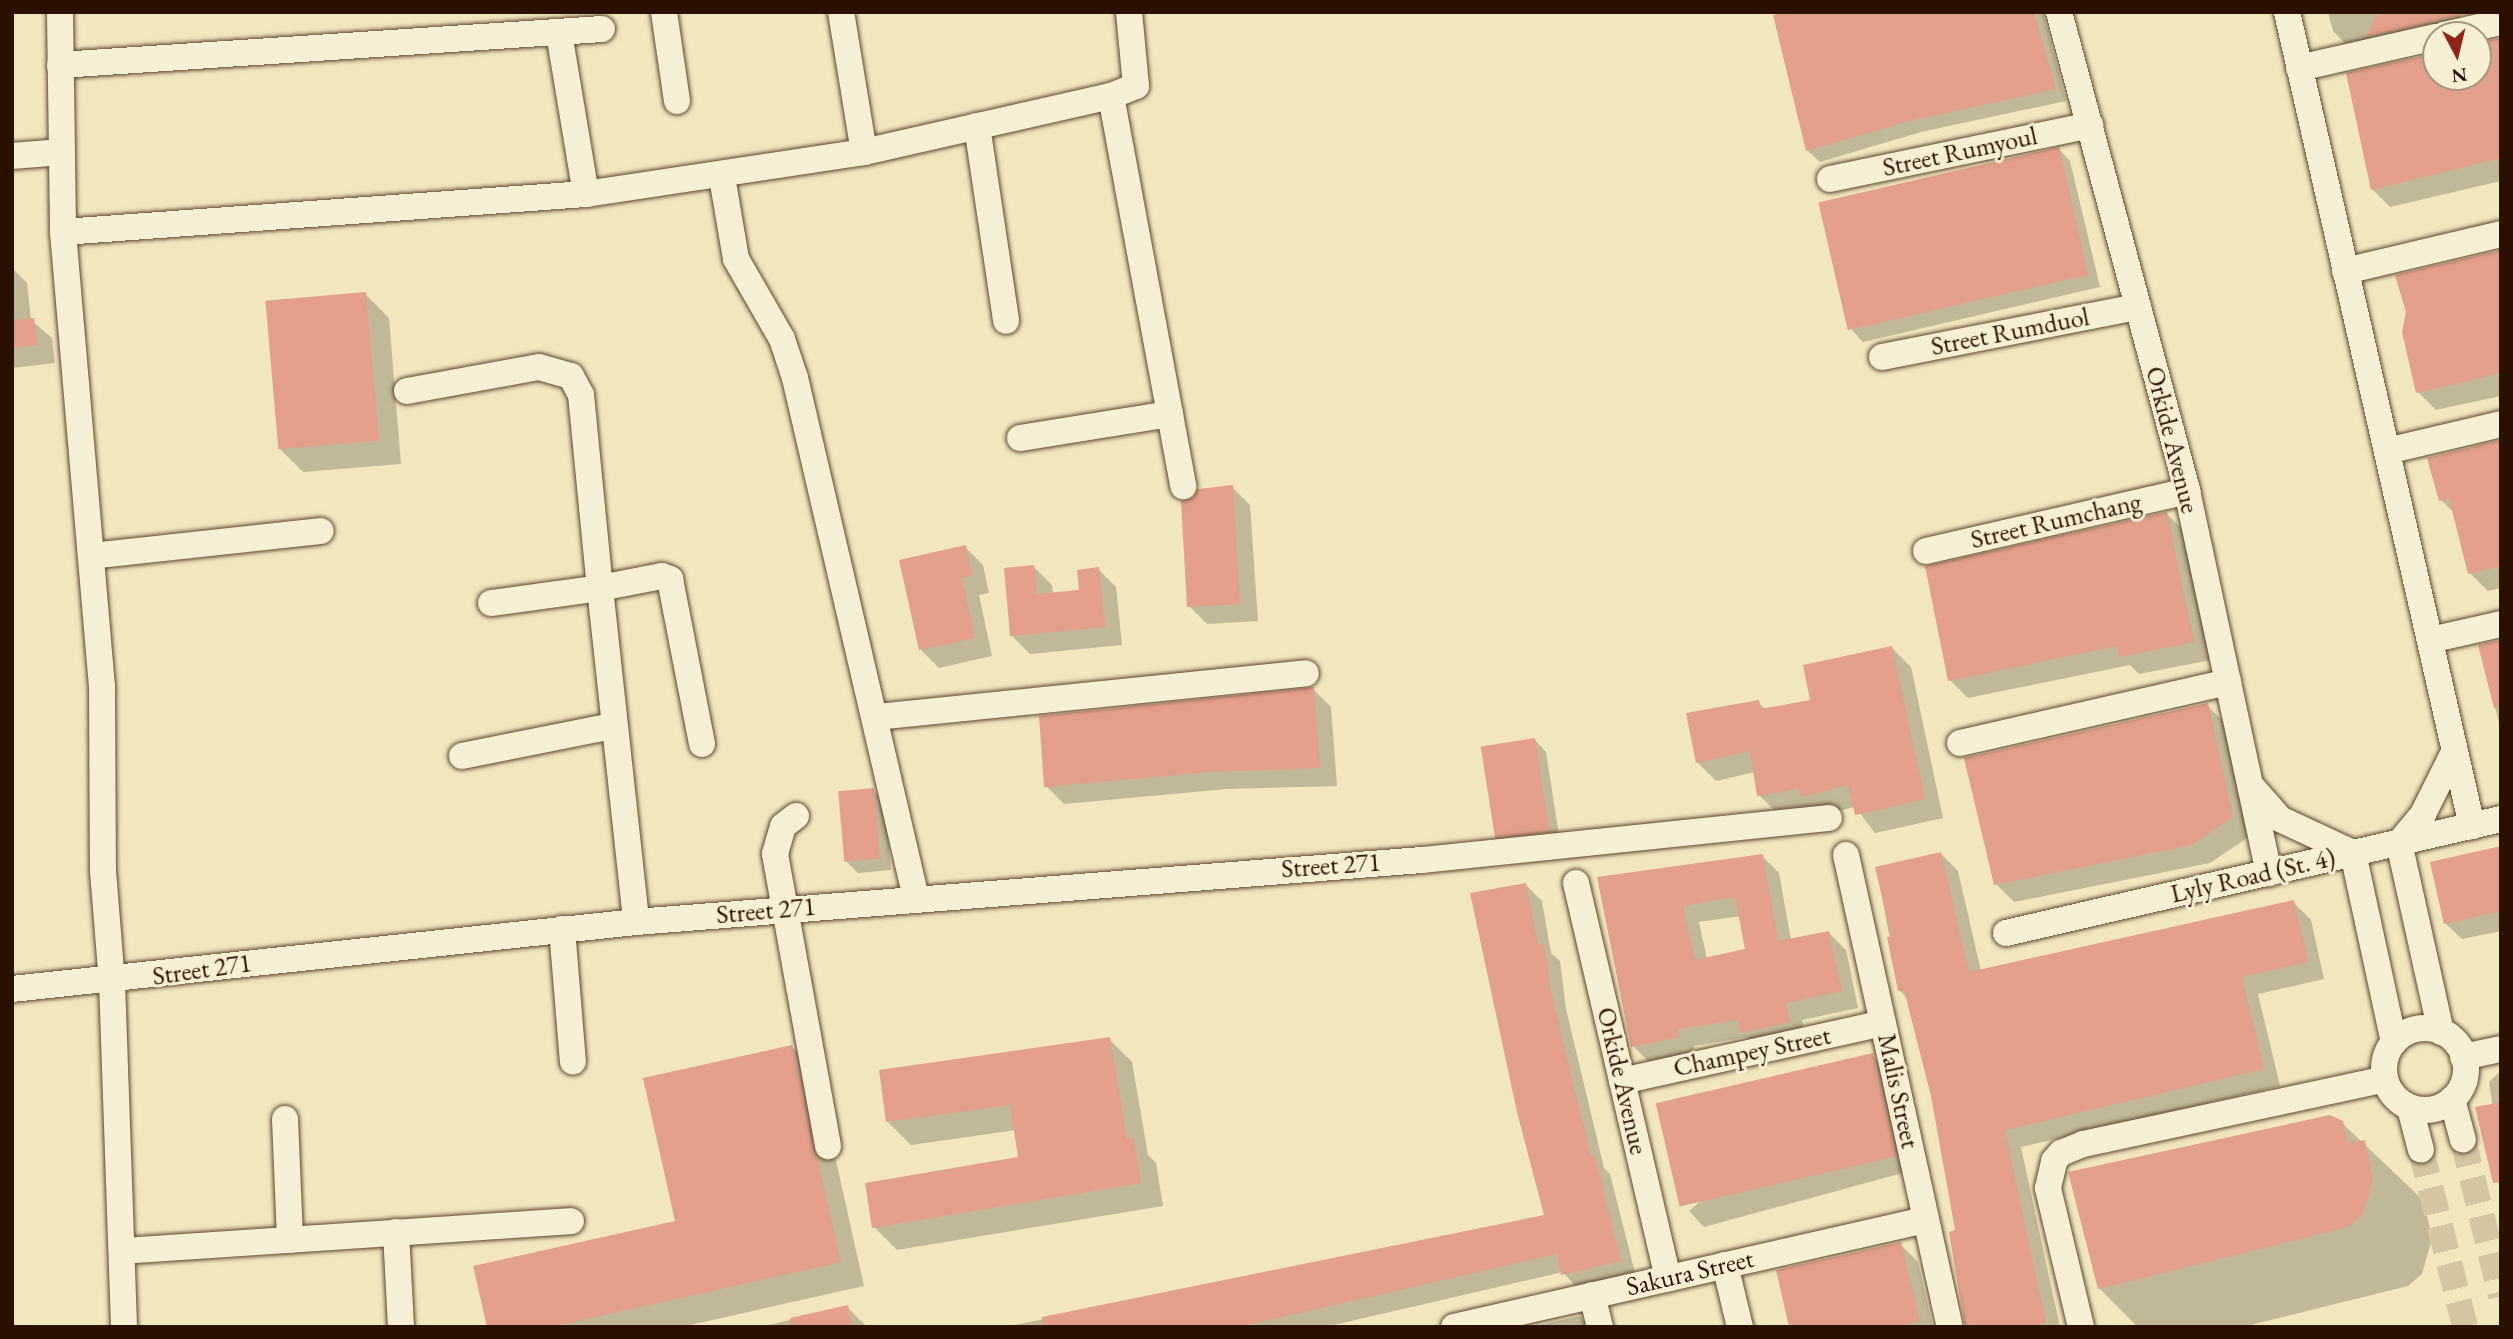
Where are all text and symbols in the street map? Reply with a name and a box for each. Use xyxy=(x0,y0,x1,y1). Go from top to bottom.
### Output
north arrow xyxy=(2422,21,2492,91)
text: N xyxy=(2450,62,2469,89)
street label: Street Rumyoul xyxy=(1880,120,2040,184)
street label: Street Rumduol xyxy=(1928,301,2092,363)
street label: Orkide Avenue xyxy=(2139,363,2205,517)
street label: Street Rumchang xyxy=(1968,486,2144,556)
street label: Lyly Road (St. 4) xyxy=(2168,842,2338,910)
street label: Street 271 xyxy=(1280,847,1382,885)
street label: Street 271 xyxy=(715,891,817,931)
street label: Street 271 xyxy=(150,948,254,992)
street label: Orkide Avenue xyxy=(1590,1004,1654,1158)
street label: Champey Street xyxy=(1671,1020,1833,1084)
street label: Malis Street xyxy=(1871,1031,1925,1151)
street label: Sakura Street xyxy=(1623,1243,1757,1303)

